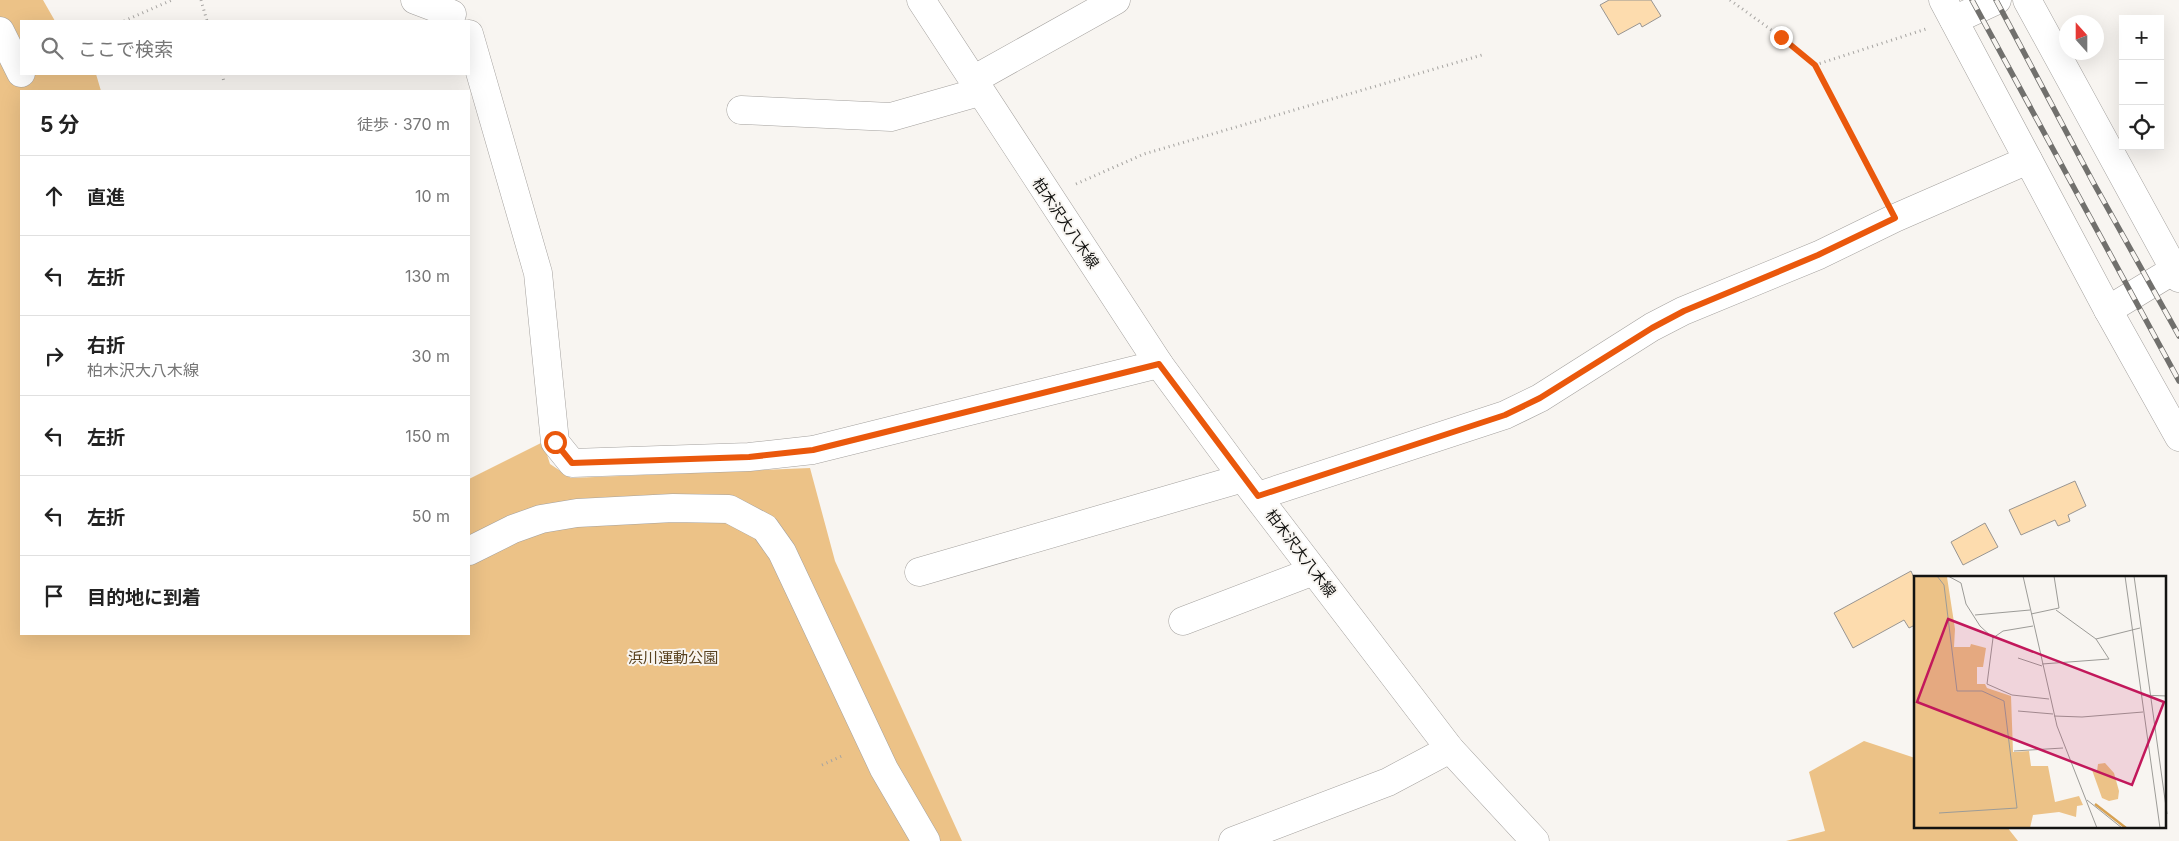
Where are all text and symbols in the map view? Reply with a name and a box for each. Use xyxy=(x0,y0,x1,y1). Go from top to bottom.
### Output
north arrow xyxy=(2059,15,2104,60)
map controls xyxy=(2119,15,2164,150)
button: + xyxy=(2119,15,2164,60)
search box xyxy=(20,20,470,75)
route end xyxy=(1770,26,1793,49)
icon: search xyxy=(38,34,66,62)
text: ここで検索 xyxy=(78,38,173,61)
button: − xyxy=(2119,60,2164,105)
button: locate xyxy=(2119,105,2164,150)
text: 5 分 xyxy=(40,112,79,137)
text: 徒歩 · 370 m xyxy=(357,114,450,134)
street label: 柏木沢大八木線 xyxy=(1029,174,1103,272)
icon: ahead xyxy=(40,182,68,210)
text: 直進 xyxy=(87,186,125,209)
text: 10 m xyxy=(415,186,450,206)
icon: left xyxy=(40,262,68,290)
text: 左折 xyxy=(87,266,125,289)
text: 130 m xyxy=(405,266,450,286)
text: 右折 xyxy=(87,334,125,357)
icon: right xyxy=(40,342,68,370)
text: 30 m xyxy=(412,346,450,366)
text: 柏木沢大八木線 xyxy=(87,360,199,380)
icon: left xyxy=(40,422,68,450)
text: 左折 xyxy=(87,426,125,449)
text: 150 m xyxy=(405,426,450,446)
route start xyxy=(544,431,567,454)
icon: left xyxy=(40,502,68,530)
street label: 柏木沢大八木線 xyxy=(1262,505,1340,601)
text: 左折 xyxy=(87,506,125,529)
text: 50 m xyxy=(412,506,450,526)
inset map xyxy=(1914,576,2166,828)
icon: arrive xyxy=(40,582,68,610)
text: 目的地に到着 xyxy=(87,586,201,609)
park label: 浜川運動公園 xyxy=(628,648,718,667)

